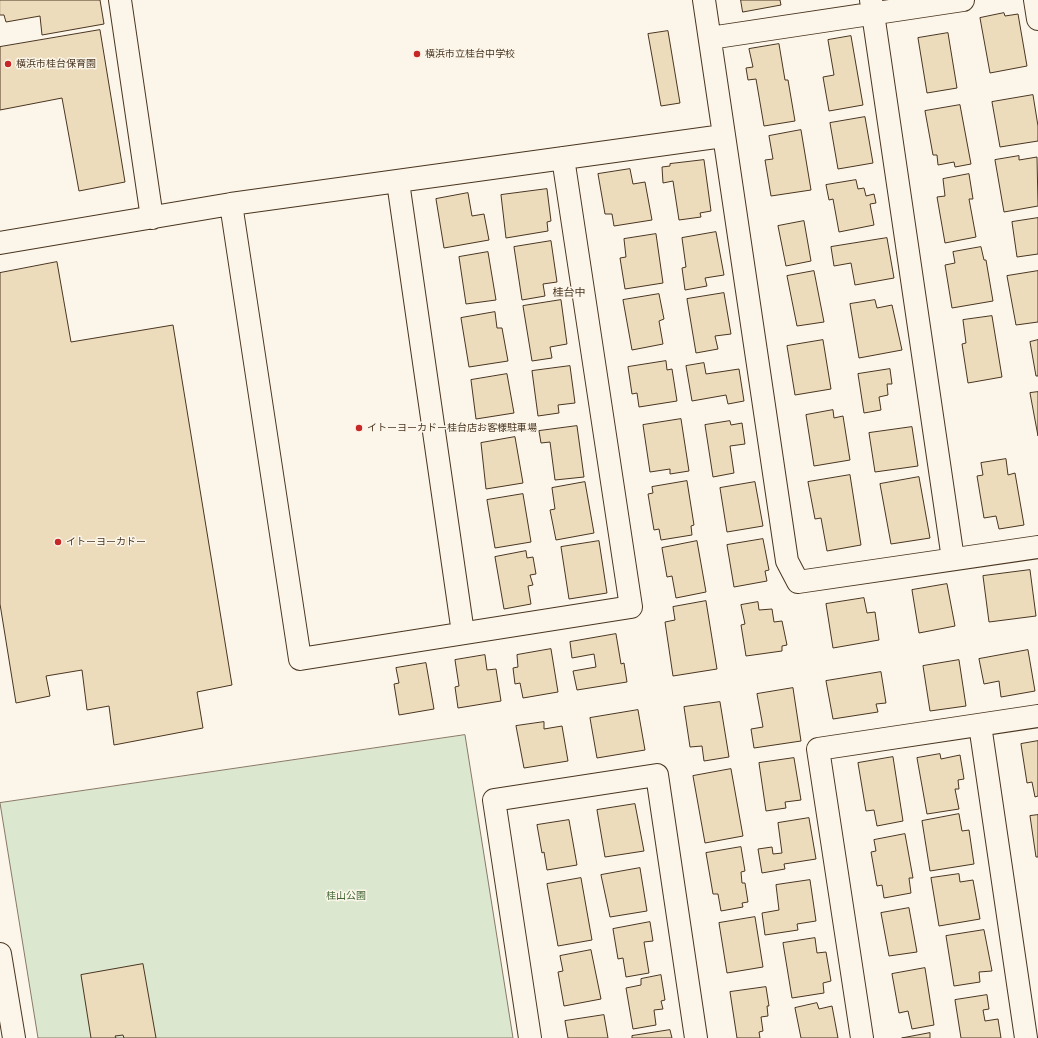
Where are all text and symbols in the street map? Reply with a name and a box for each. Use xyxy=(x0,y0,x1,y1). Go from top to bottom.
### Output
place label: 横浜市立桂台中学校 xyxy=(425,48,515,60)
marker: 横浜市立桂台中学校 xyxy=(412,49,422,59)
place label: 横浜市桂台保育園 xyxy=(16,58,96,70)
marker: 横浜市桂台保育園 xyxy=(3,59,13,69)
district label: 桂台中 xyxy=(553,286,585,300)
place label: イトーヨーカドー桂台店お客様駐車場 xyxy=(367,422,537,434)
marker: イトーヨーカドー桂台店お客様駐車場 xyxy=(354,423,364,433)
place label: イトーヨーカドー xyxy=(66,536,146,548)
marker: イトーヨーカドー xyxy=(53,537,63,547)
park label: 桂山公園 xyxy=(326,890,366,902)

